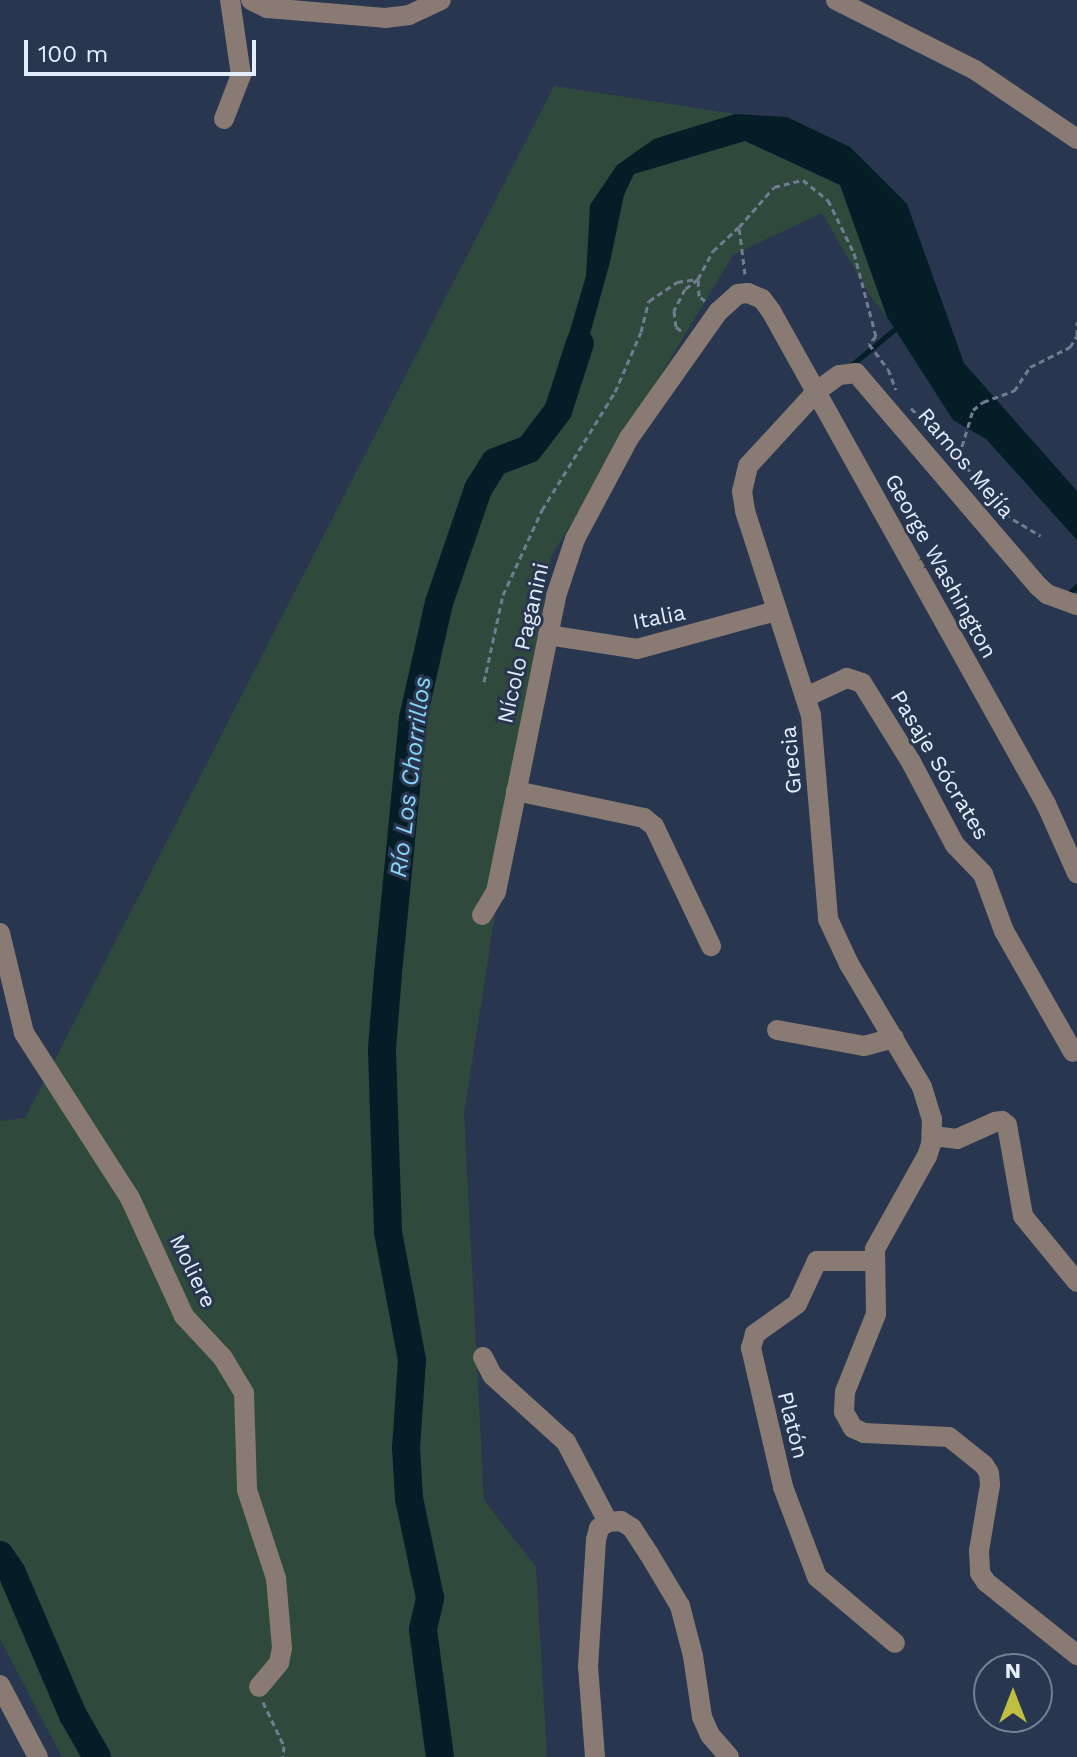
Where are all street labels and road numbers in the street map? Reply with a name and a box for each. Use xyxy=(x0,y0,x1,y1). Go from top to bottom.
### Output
street label: Ramos Mejía xyxy=(912,402,1020,524)
street label: George Washington xyxy=(879,469,1003,663)
street label: Nícolo Paganini xyxy=(492,560,554,726)
street label: Italia xyxy=(630,599,688,635)
street label: Pasaje Sócrates xyxy=(885,685,995,845)
street label: Grecia xyxy=(775,725,807,795)
street label: Moliere xyxy=(164,1230,222,1312)
street label: Platón xyxy=(772,1389,814,1461)

